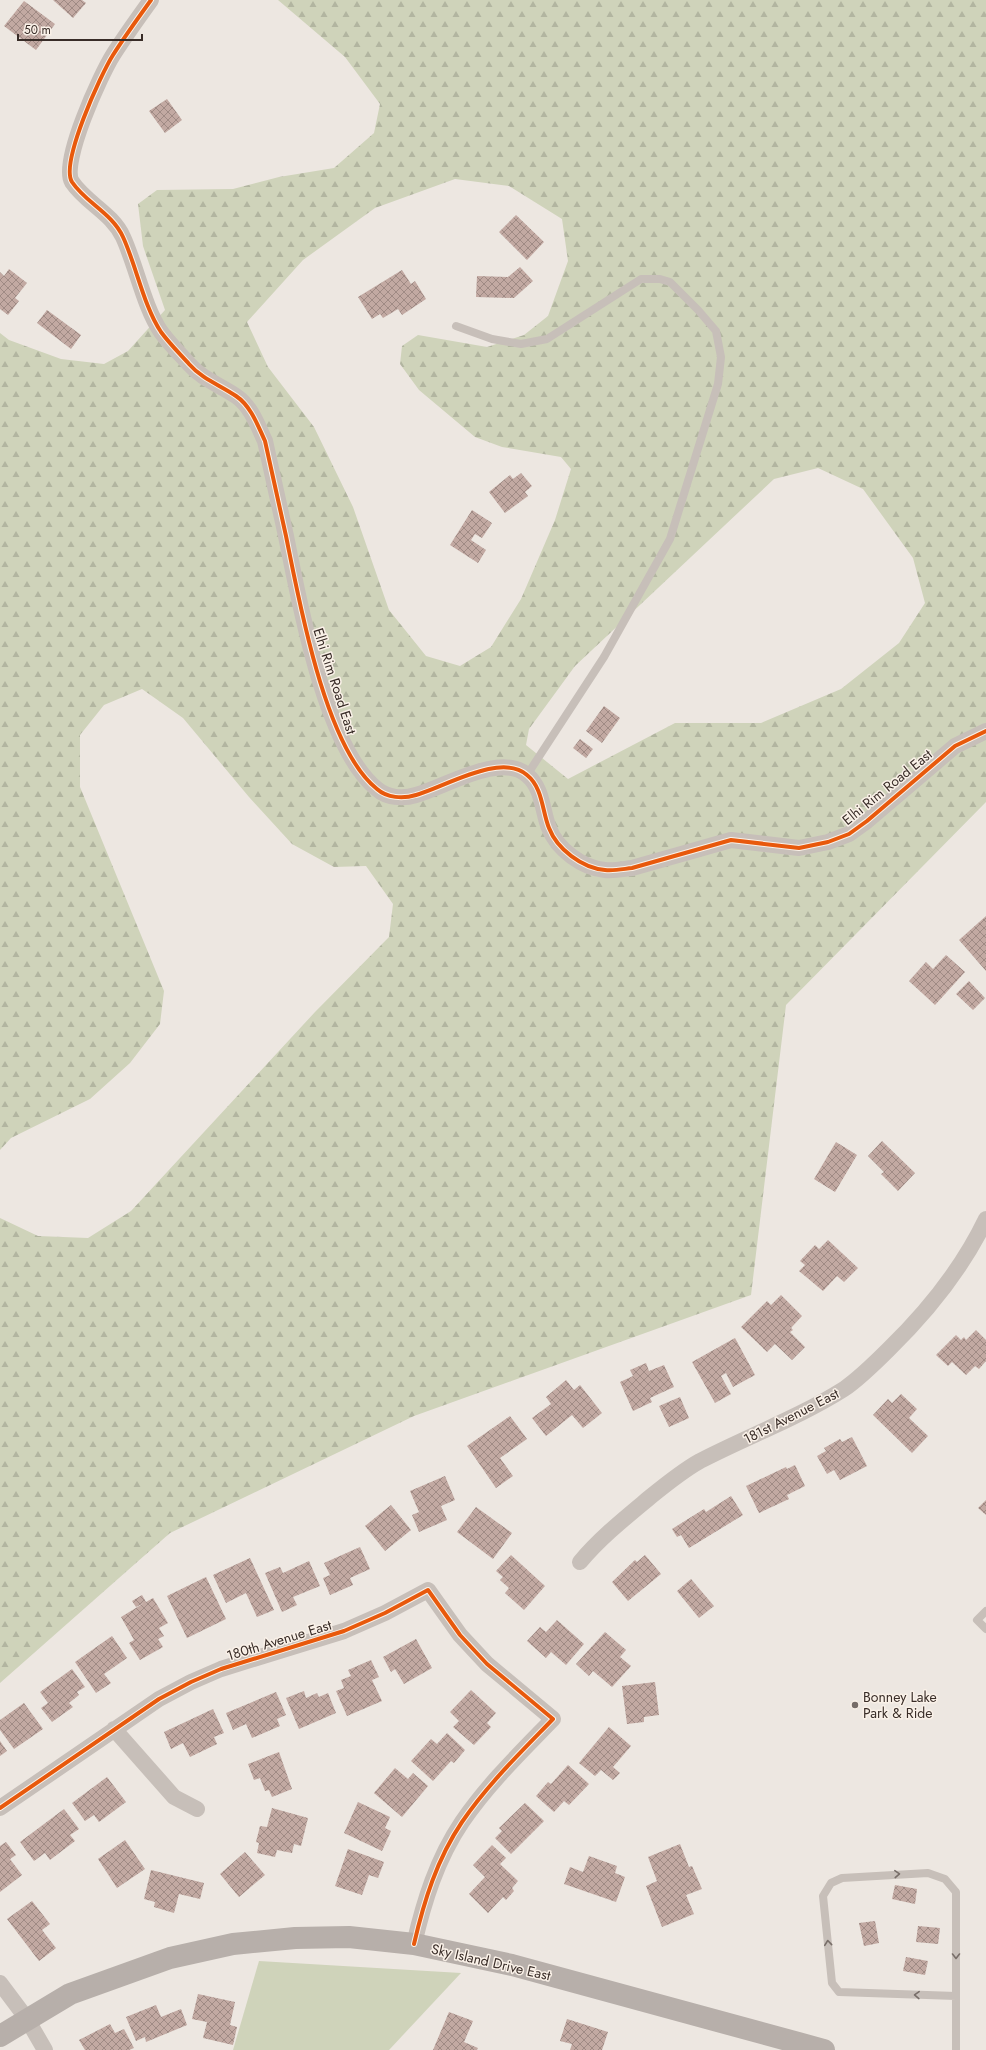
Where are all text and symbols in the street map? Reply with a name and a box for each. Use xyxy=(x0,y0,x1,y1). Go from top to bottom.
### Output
scale bar xyxy=(18,16,142,42)
text: 50 m xyxy=(24,21,51,39)
street label: Elhi Rim Road East xyxy=(308,625,362,737)
street label: Elhi Rim Road East xyxy=(838,744,937,830)
street label: 181st Avenue East xyxy=(740,1383,843,1449)
street label: 180th Avenue East xyxy=(224,1614,334,1665)
place label: Bonney Lake Park & Ride xyxy=(863,1687,937,1723)
marker: Bonney Lake Park & Ride xyxy=(850,1700,860,1710)
one-way arrow xyxy=(894,1870,900,1879)
street label: Sky Island Drive East xyxy=(429,1939,553,1986)
one-way arrow xyxy=(823,1940,832,1946)
one-way arrow xyxy=(952,1953,960,1959)
one-way arrow xyxy=(914,1991,920,1999)

